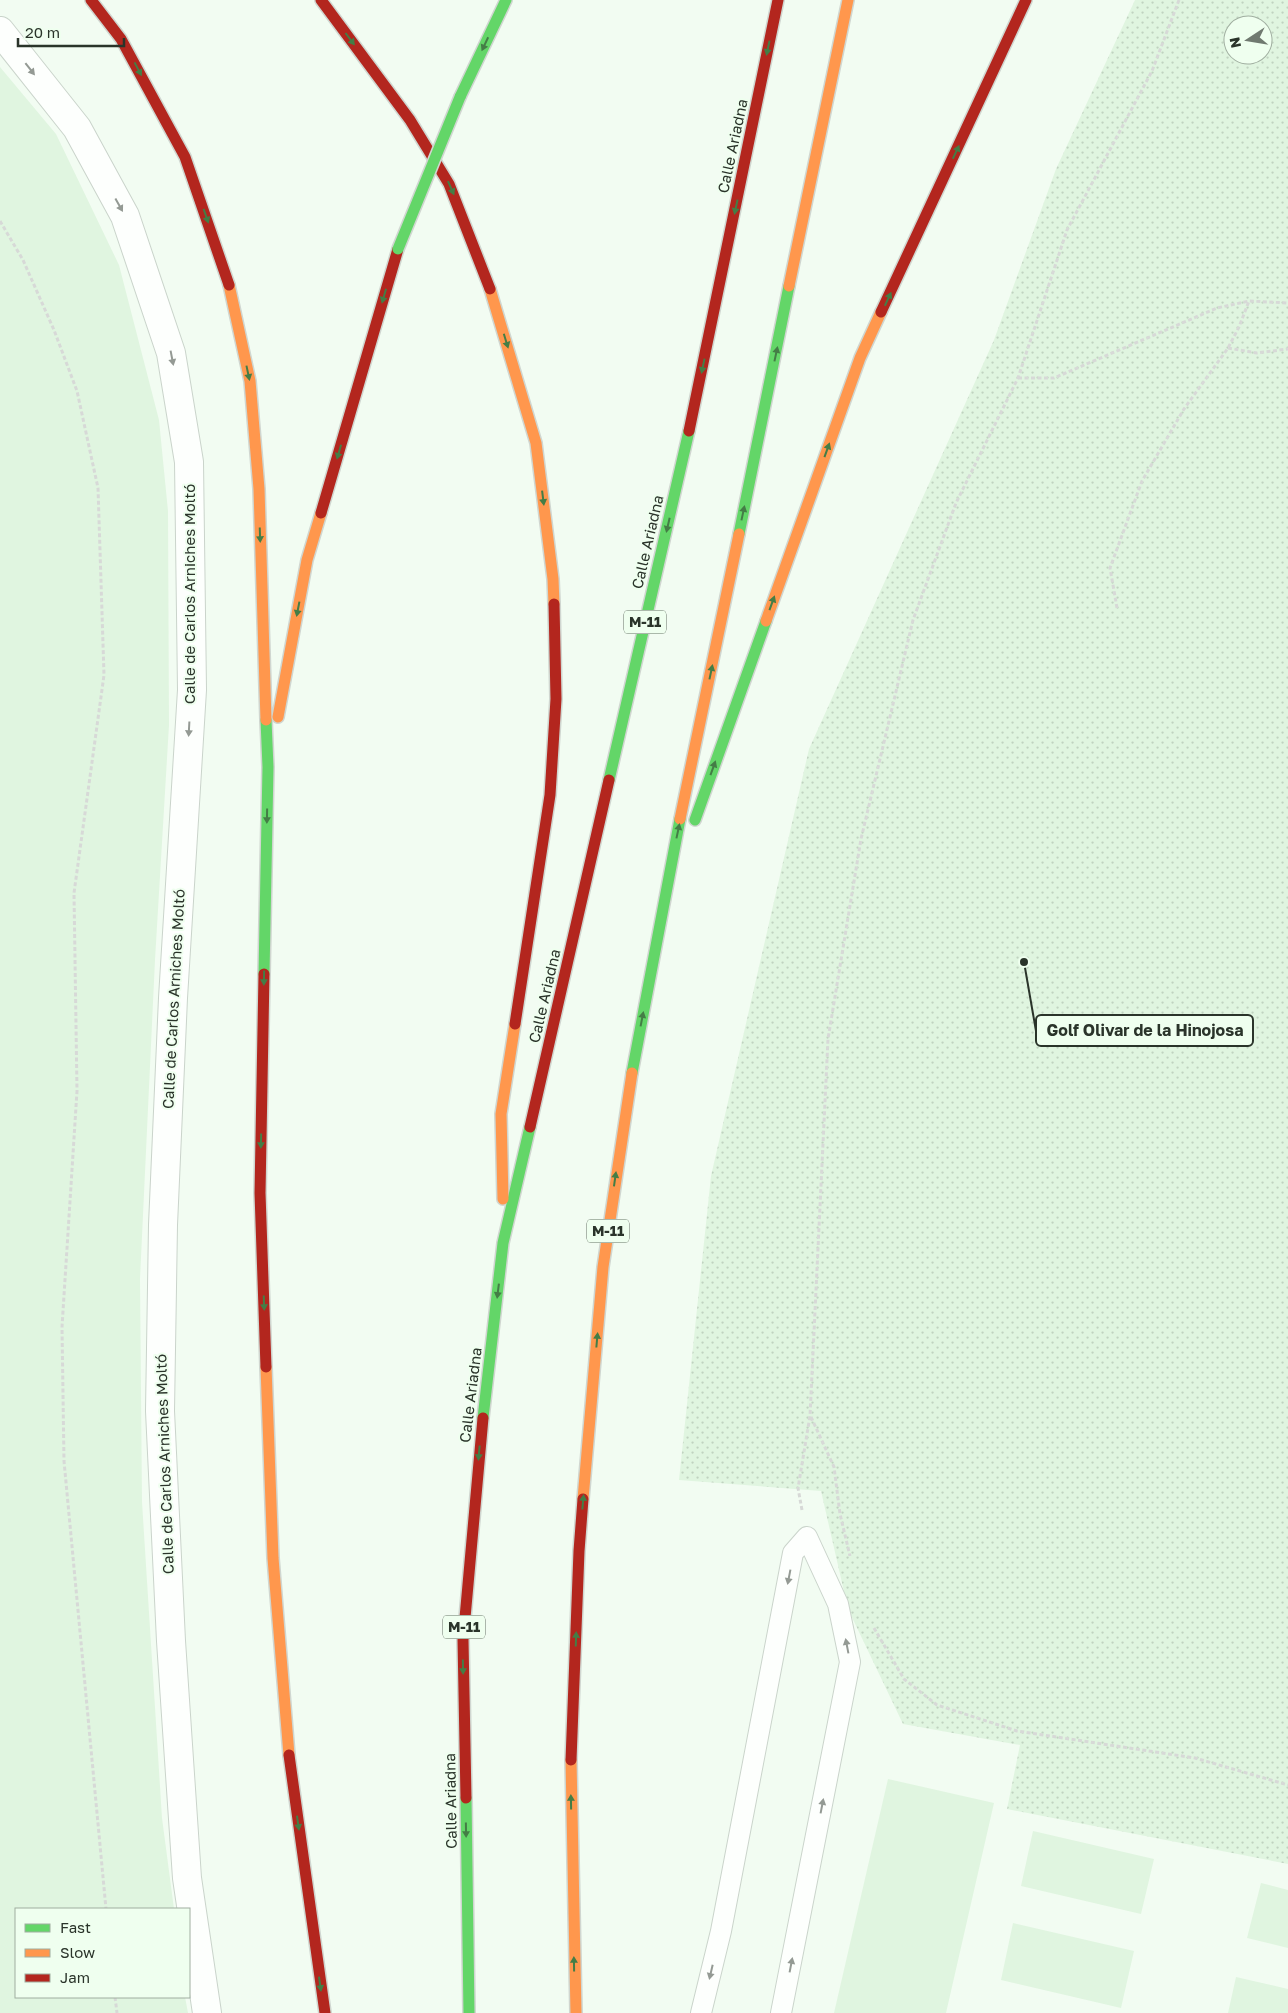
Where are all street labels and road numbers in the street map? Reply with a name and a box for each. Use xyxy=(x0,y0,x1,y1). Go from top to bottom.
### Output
street label: Calle Ariadna xyxy=(713,97,751,195)
street label: Calle de Carlos Arniches Moltó xyxy=(180,484,198,704)
street label: Calle Ariadna xyxy=(627,493,667,591)
road number: M-11 xyxy=(624,610,666,634)
street label: Calle de Carlos Arniches Moltó xyxy=(158,888,188,1110)
street label: Calle Ariadna xyxy=(524,947,564,1045)
road number: M-11 xyxy=(587,1220,629,1242)
street label: Calle Ariadna xyxy=(455,1346,485,1444)
street label: Calle de Carlos Arniches Moltó xyxy=(151,1354,177,1575)
road number: M-11 xyxy=(443,1615,485,1638)
street label: Calle Ariadna xyxy=(440,1753,460,1849)

